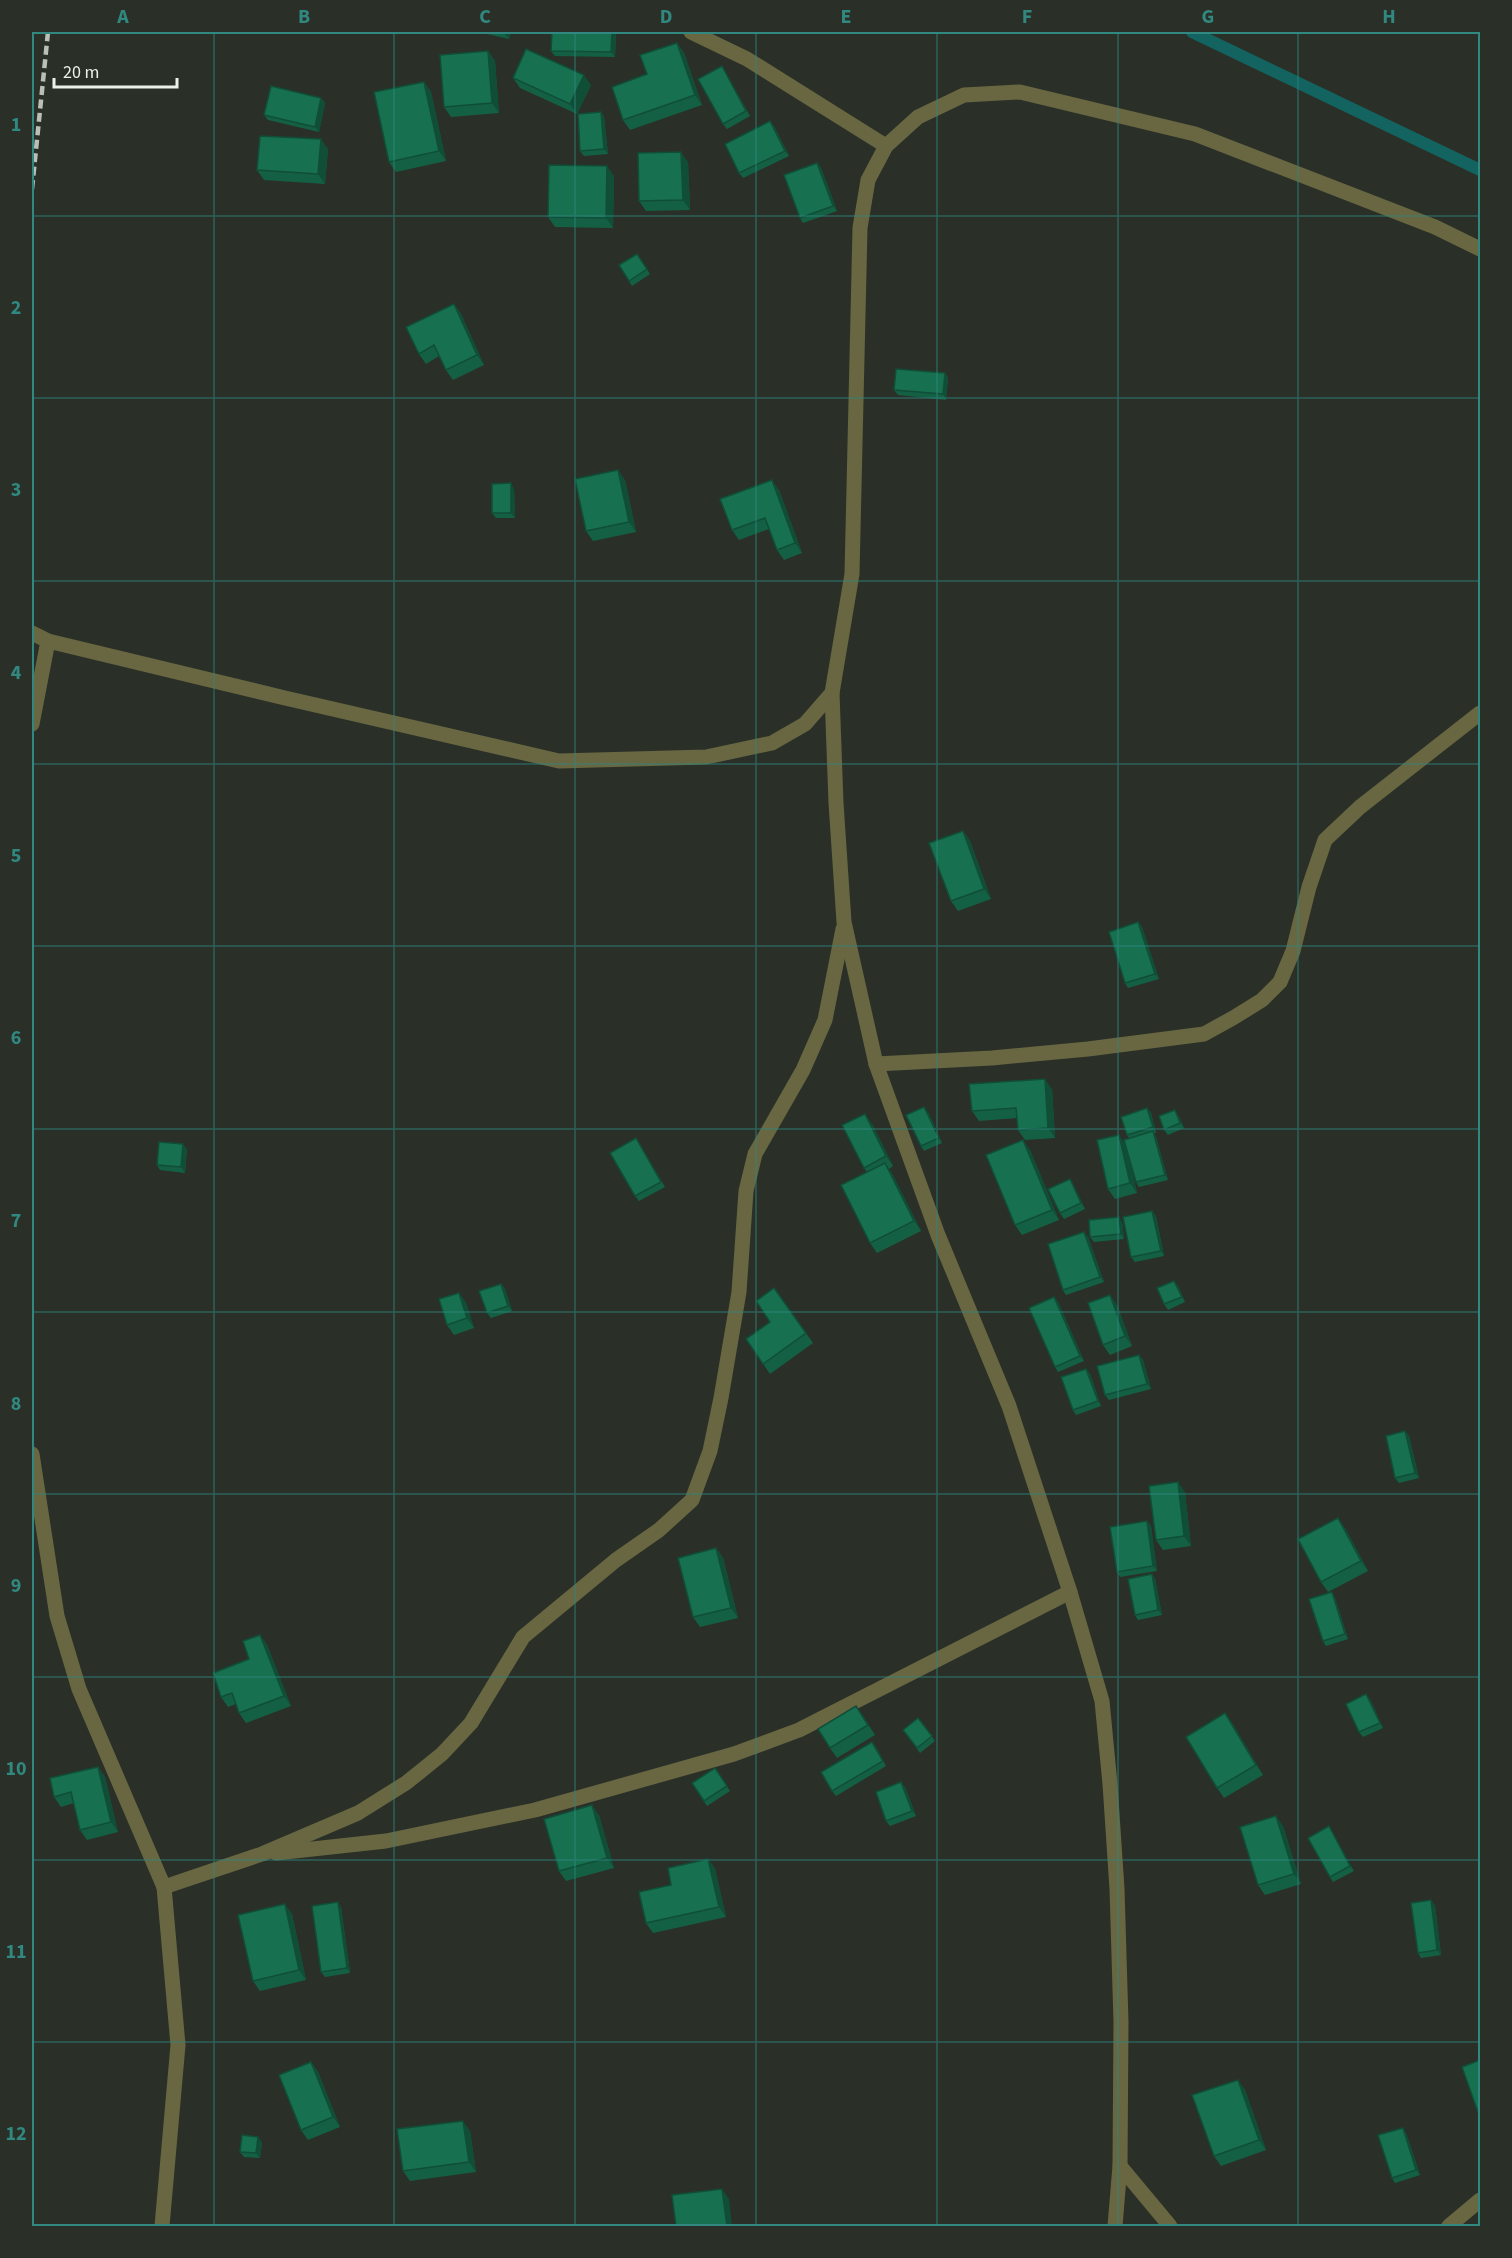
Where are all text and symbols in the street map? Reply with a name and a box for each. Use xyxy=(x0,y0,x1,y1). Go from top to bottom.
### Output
text: A xyxy=(116,3,129,31)
text: B xyxy=(298,3,310,31)
text: C xyxy=(479,3,491,31)
text: D xyxy=(660,3,672,31)
text: E xyxy=(841,3,851,31)
text: F xyxy=(1022,3,1032,31)
text: G xyxy=(1202,3,1214,31)
text: H xyxy=(1382,3,1396,31)
scale bar xyxy=(54,51,177,89)
text: 20 m xyxy=(63,60,99,85)
text: 1 xyxy=(11,111,21,139)
text: 2 xyxy=(11,294,21,322)
text: 3 xyxy=(11,476,21,504)
text: 4 xyxy=(11,659,22,687)
text: 5 xyxy=(11,842,21,870)
text: 6 xyxy=(11,1024,21,1052)
text: 7 xyxy=(11,1207,21,1235)
text: 8 xyxy=(11,1390,21,1418)
text: 9 xyxy=(11,1572,21,1600)
text: 10 xyxy=(5,1755,27,1783)
text: 11 xyxy=(5,1938,27,1966)
text: 12 xyxy=(5,2120,27,2148)

